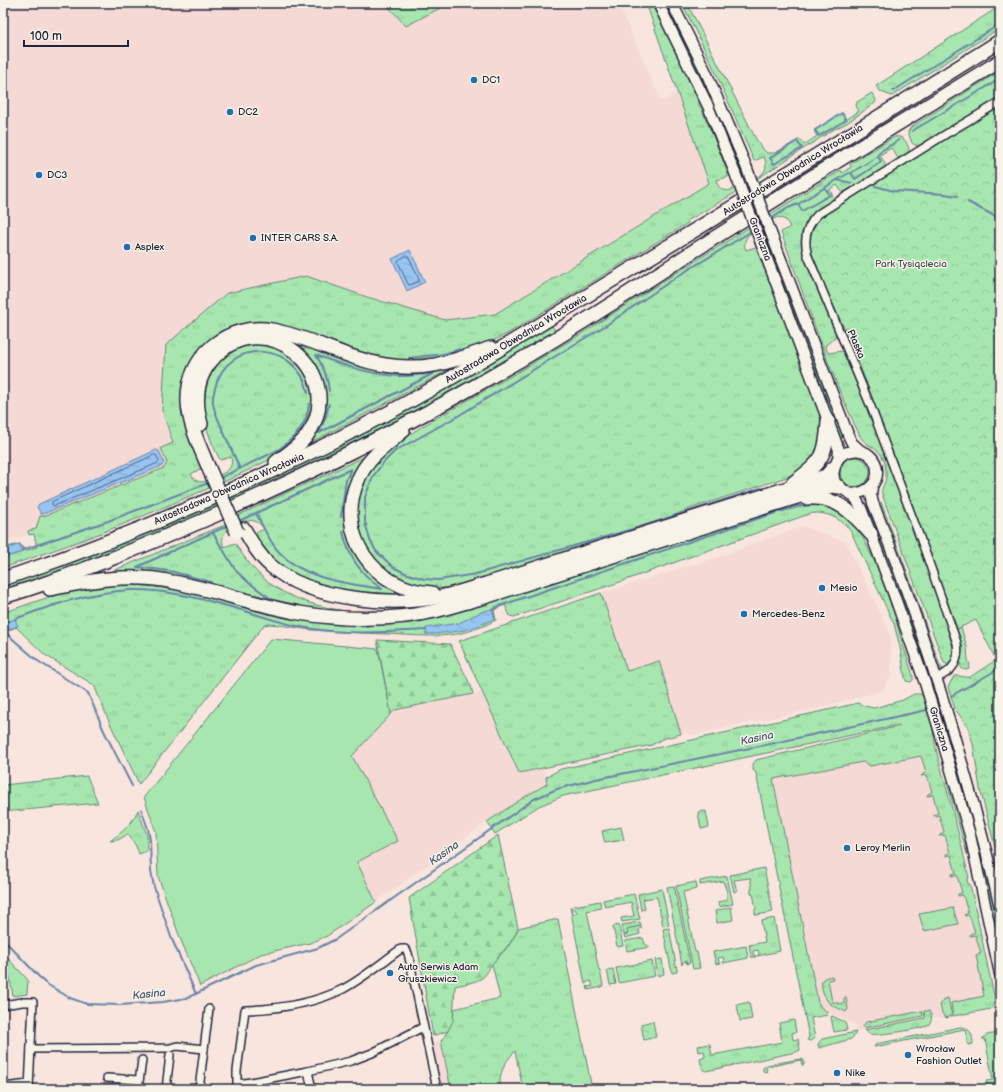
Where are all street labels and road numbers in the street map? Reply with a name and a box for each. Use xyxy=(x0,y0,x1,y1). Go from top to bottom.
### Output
street label: Autostradowa Obwodnica Wrocławia xyxy=(721,122,866,218)
street label: Graniczna xyxy=(746,215,774,263)
street label: Autostradowa Obwodnica Wrocławia xyxy=(443,292,589,386)
street label: Płaska xyxy=(845,328,868,361)
street label: Autostradowa Obwodnica Wrocławia xyxy=(152,450,306,528)
street label: Graniczna xyxy=(927,705,952,753)

